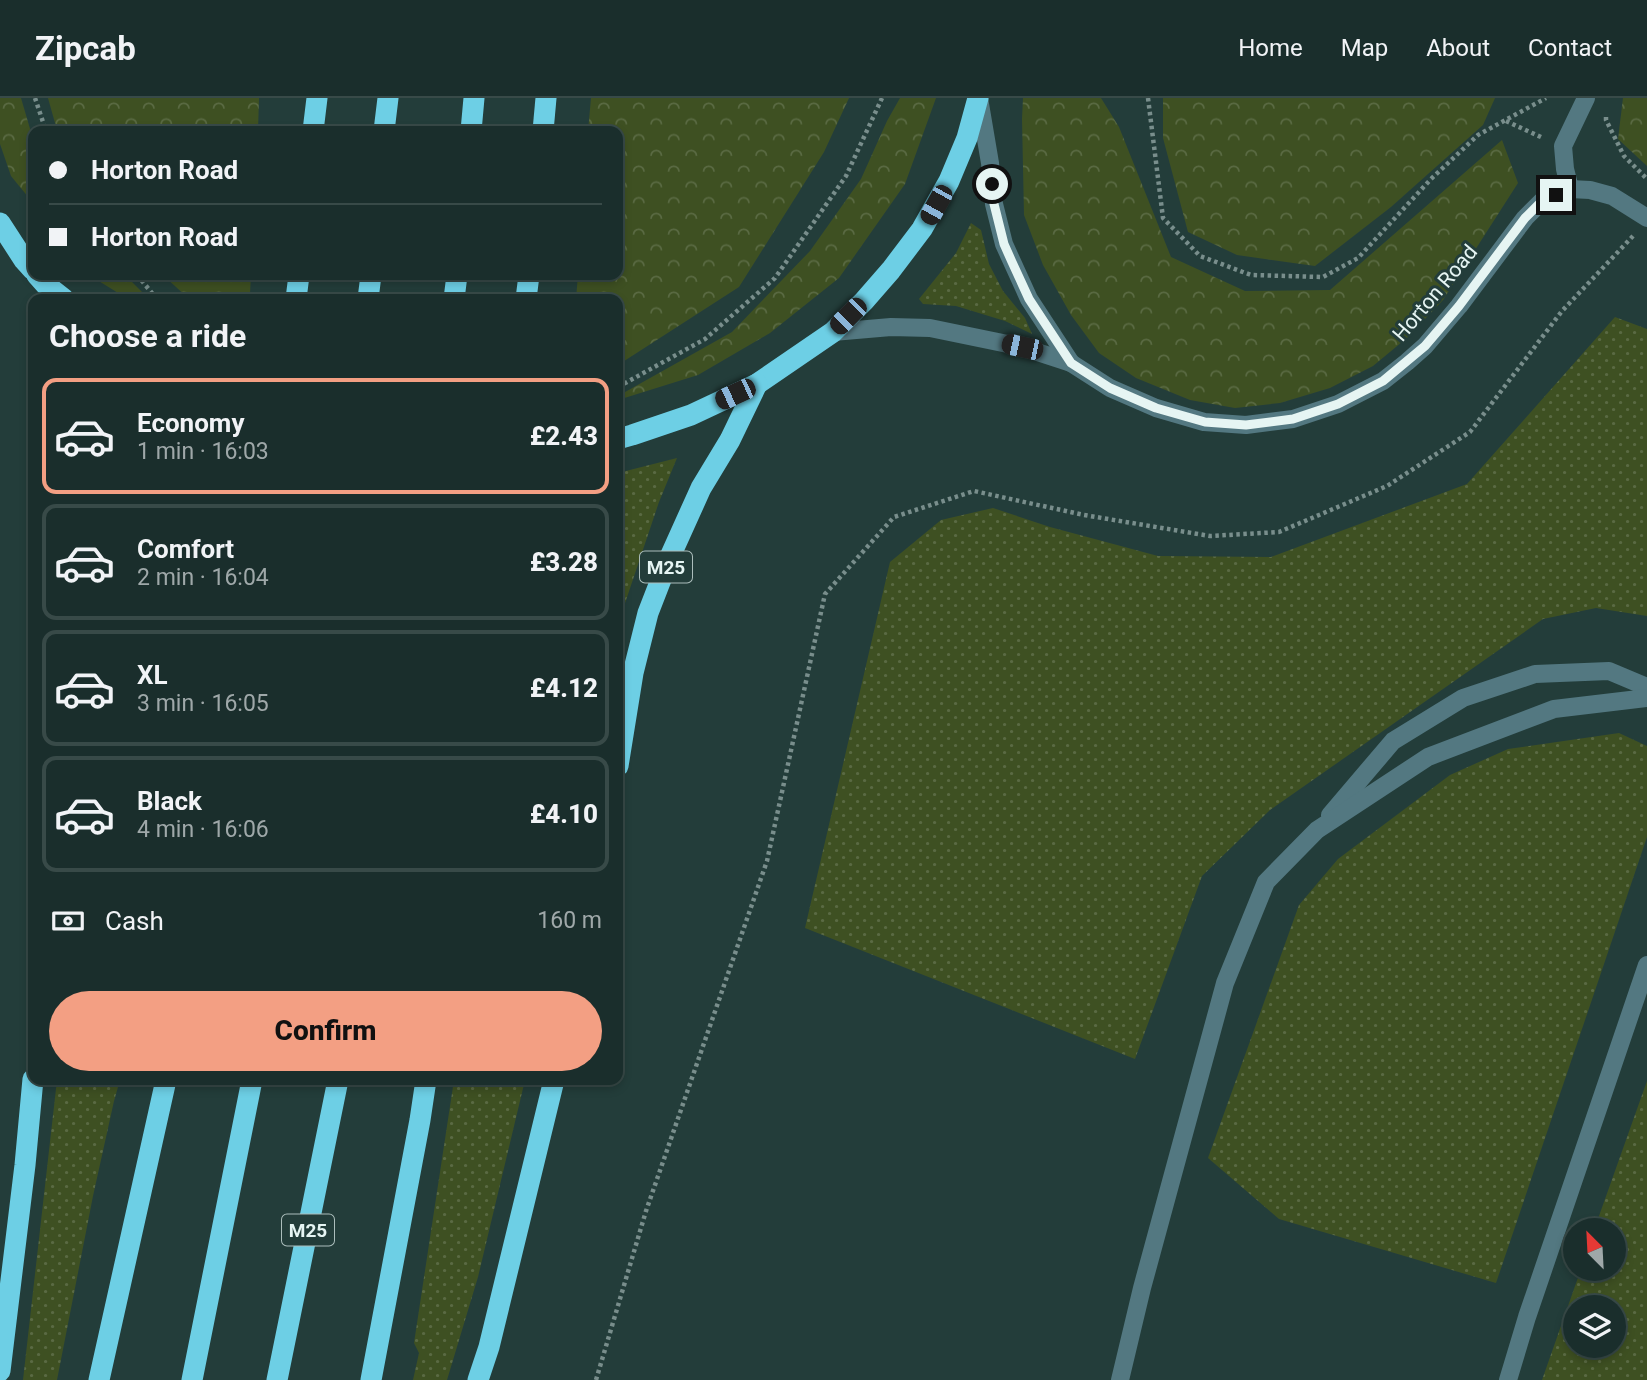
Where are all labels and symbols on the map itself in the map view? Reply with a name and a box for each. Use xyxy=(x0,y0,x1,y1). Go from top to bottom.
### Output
route start xyxy=(976,168,1008,200)
route end xyxy=(1540,179,1572,211)
car xyxy=(917,182,956,228)
street label: Horton Road xyxy=(1388,240,1482,346)
car xyxy=(826,294,871,338)
car xyxy=(1000,332,1045,362)
car xyxy=(712,376,759,412)
road number: M25 xyxy=(640,552,692,582)
road number: M25 xyxy=(282,1214,334,1246)
north arrow xyxy=(1563,1218,1626,1281)

